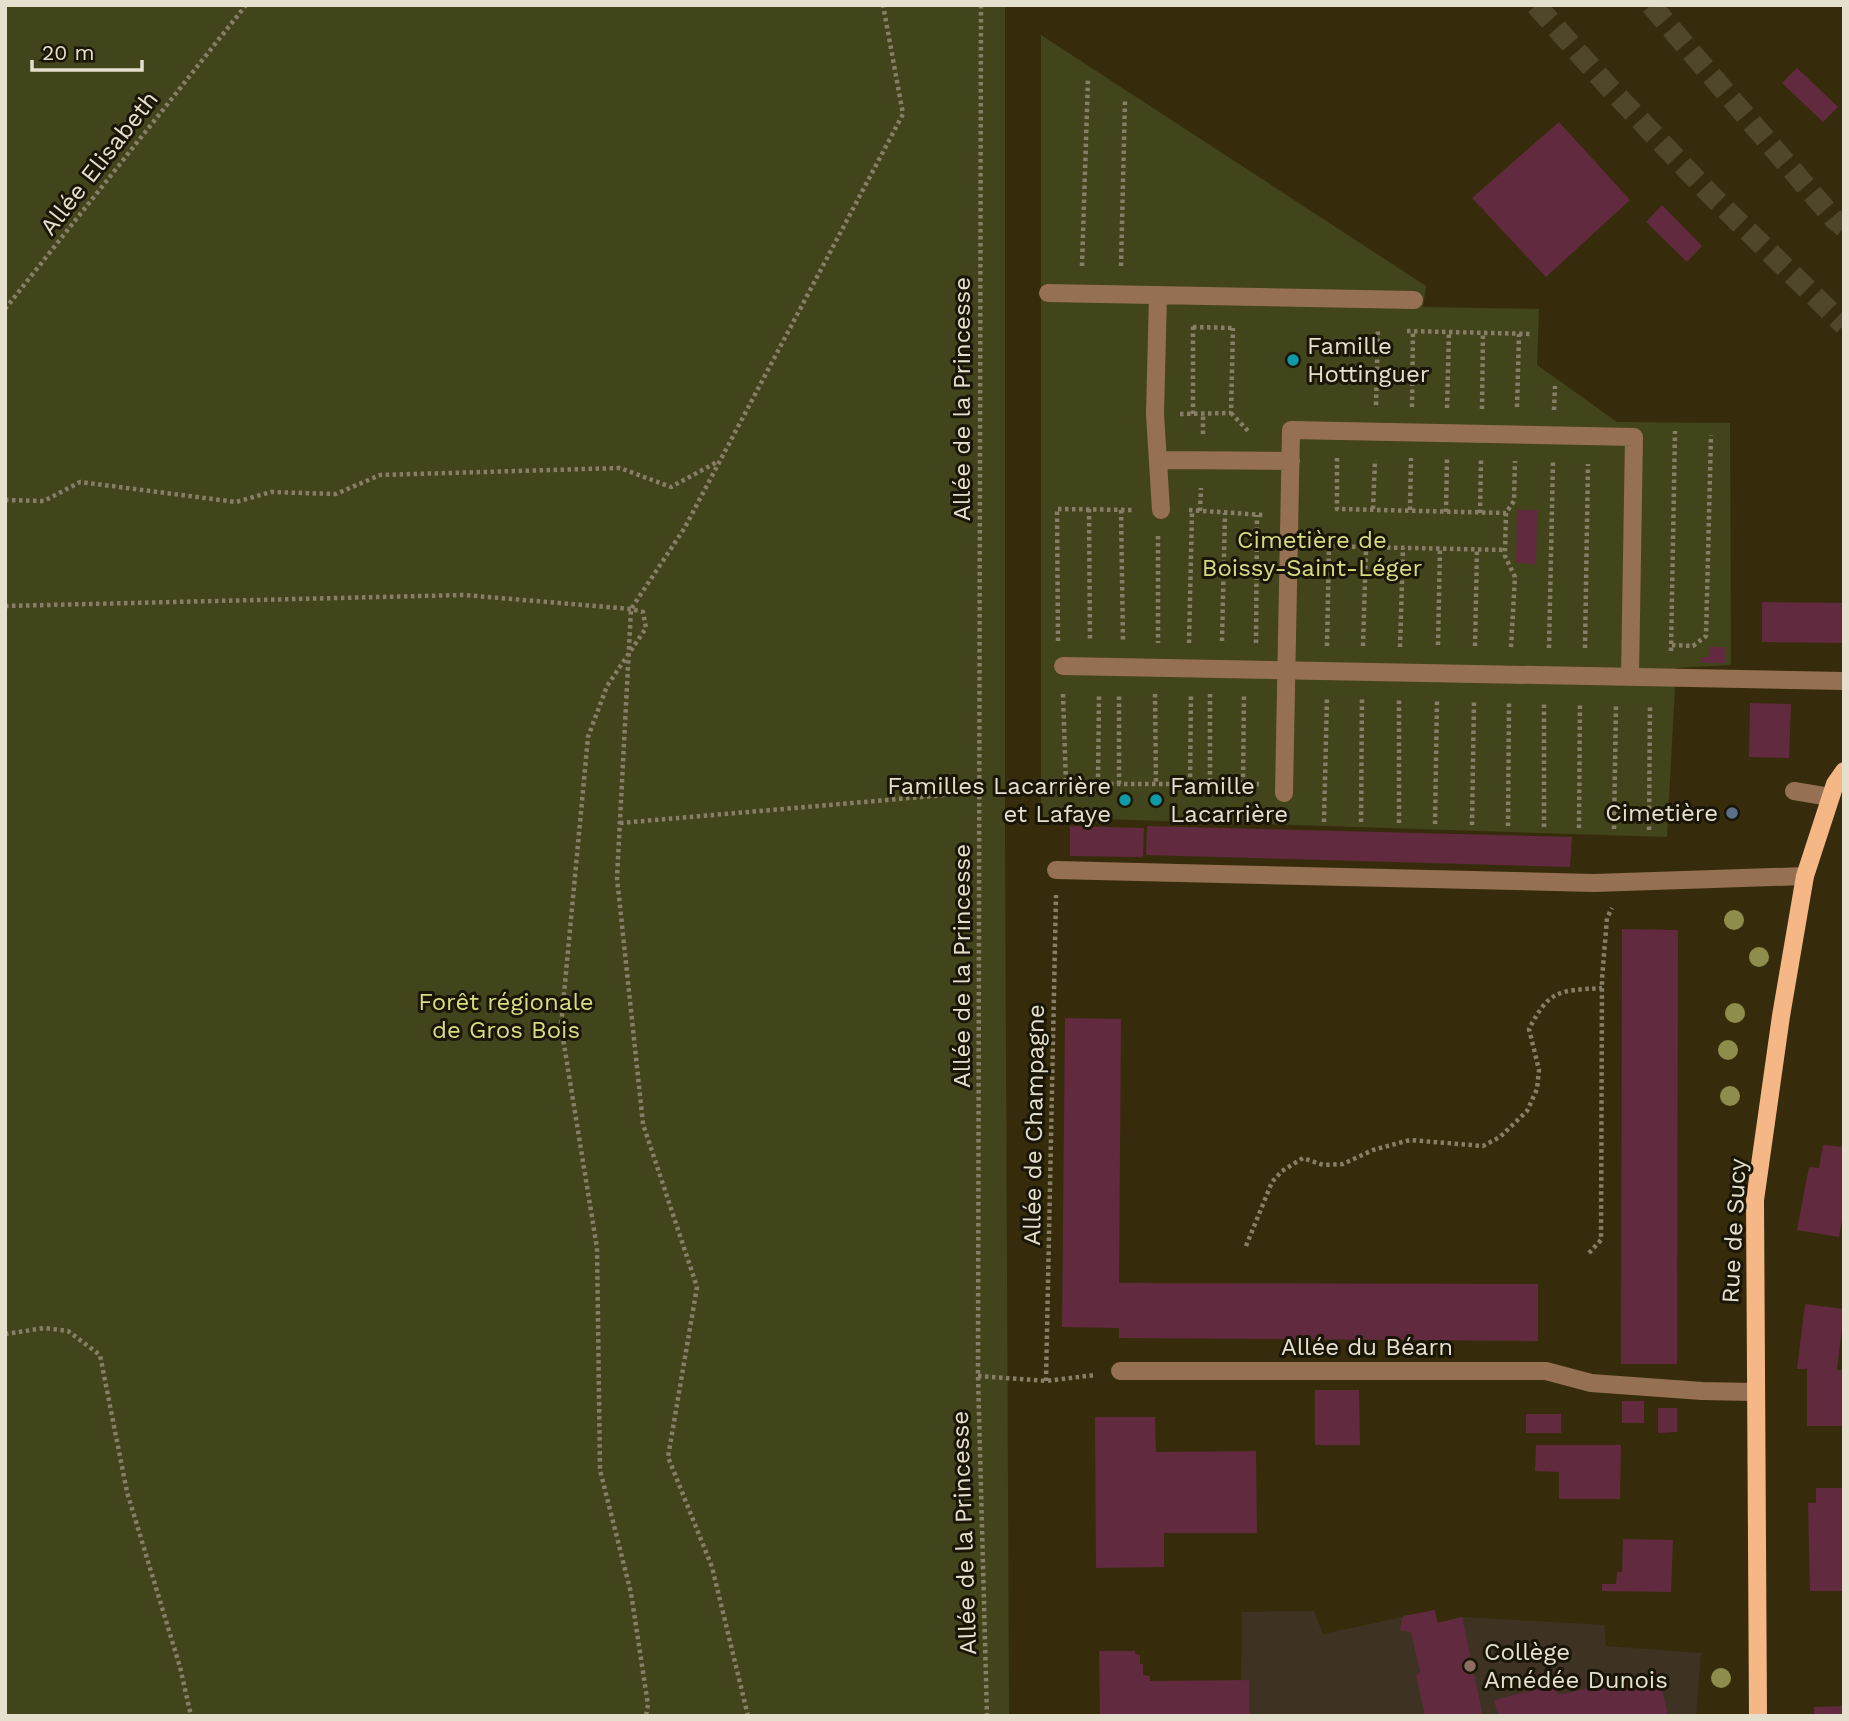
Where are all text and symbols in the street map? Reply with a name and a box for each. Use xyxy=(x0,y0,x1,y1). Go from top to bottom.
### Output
scale bar xyxy=(32,28,142,72)
text: 20 m xyxy=(42,40,94,65)
street label: Allée Elisabeth xyxy=(34,85,164,241)
street label: Allée de la Princesse xyxy=(948,277,976,521)
place label: Famille Hottinguer xyxy=(1307,332,1430,388)
marker: Famille Hottinguer xyxy=(1285,352,1301,368)
park label: Cimetière de Boissy-Saint-Léger xyxy=(1202,526,1422,582)
place label: Familles Lacarrière et Lafaye xyxy=(887,772,1111,828)
place label: Famille Lacarrière xyxy=(1170,772,1288,828)
marker: Familles Lacarrière et Lafaye xyxy=(1117,792,1133,808)
marker: Famille Lacarrière xyxy=(1148,792,1164,808)
place label: Cimetière xyxy=(1605,799,1718,827)
marker: Cimetière xyxy=(1724,805,1740,821)
street label: Allée de la Princesse xyxy=(948,844,976,1088)
park label: Forêt régionale de Gros Bois xyxy=(418,988,594,1044)
street label: Allée de Champagne xyxy=(1018,1004,1050,1246)
street label: Rue de Sucy xyxy=(1716,1157,1752,1304)
street label: Allée du Béarn xyxy=(1281,1333,1453,1361)
street label: Allée de la Princesse xyxy=(946,1411,982,1655)
place label: Collège Amédée Dunois xyxy=(1484,1638,1668,1694)
marker: Collège Amédée Dunois xyxy=(1462,1658,1478,1674)

